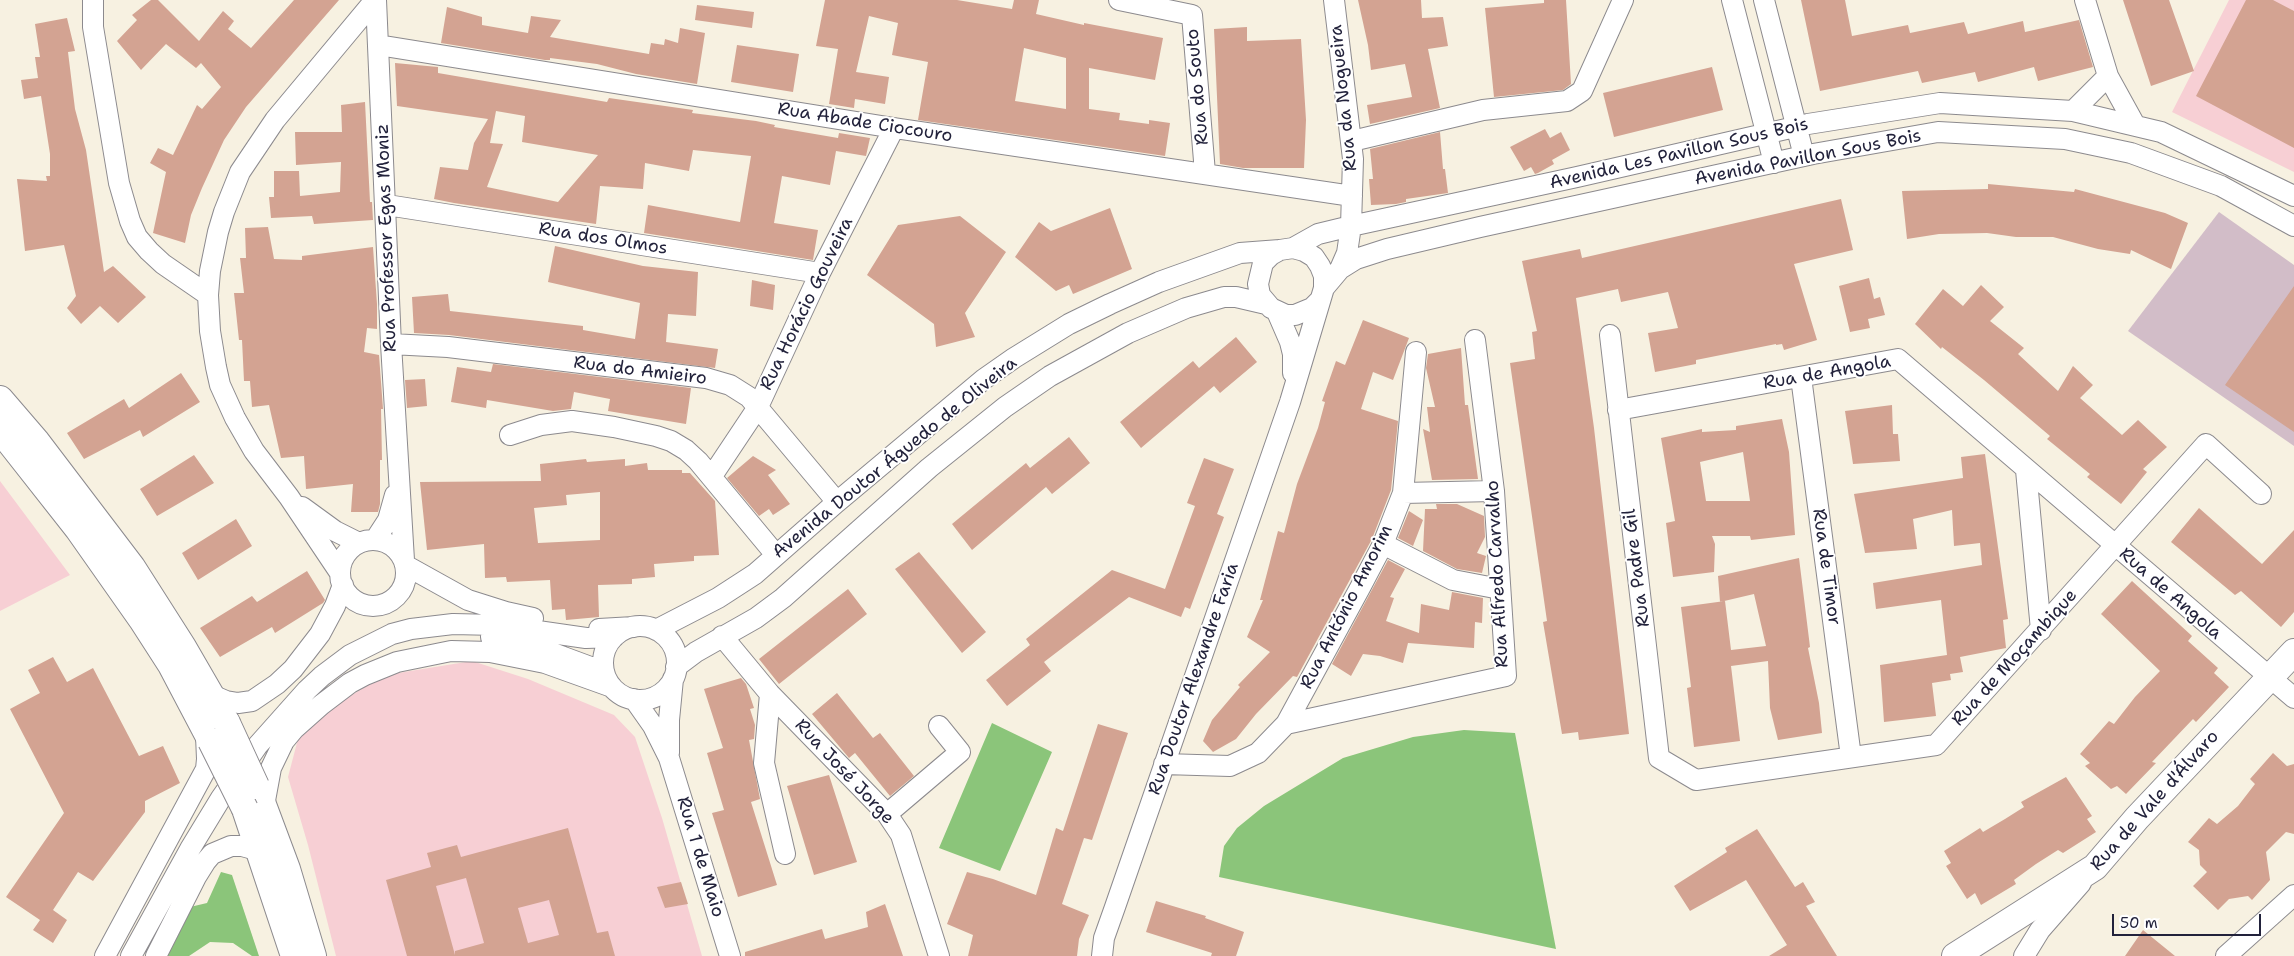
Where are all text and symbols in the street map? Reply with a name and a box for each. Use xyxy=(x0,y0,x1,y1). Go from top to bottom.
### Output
street label: Rua da Nogueira xyxy=(1326,24,1362,172)
street label: Rua do Souto xyxy=(1182,28,1214,146)
street label: Rua Abade Ciocouro xyxy=(776,99,954,147)
street label: Avenida Les Pavillon Sous Bois xyxy=(1547,114,1811,194)
street label: Rua Professor Egas Moniz xyxy=(372,123,402,353)
street label: Avenida Pavillon Sous Bois xyxy=(1693,125,1923,191)
street label: Rua Horácio Gouveira xyxy=(756,214,858,394)
street label: Rua dos Olmos xyxy=(537,218,669,260)
street label: Rua de Angola xyxy=(1761,351,1893,395)
street label: Rua do Amieiro xyxy=(572,352,708,390)
street label: Avenida Doutor Águedo de Oliveira xyxy=(768,353,1022,563)
street label: Rua Alfredo Carvalho xyxy=(1482,480,1514,668)
street label: Rua de Timor xyxy=(1807,507,1845,627)
street label: Rua Padre Gil xyxy=(1619,508,1655,628)
street label: Rua António Amorim xyxy=(1296,521,1398,693)
street label: Rua de Angola xyxy=(2114,543,2226,645)
street label: Rua Doutor Alexandre Faria xyxy=(1144,560,1244,798)
street label: Rua de Moçambique xyxy=(1948,585,2082,731)
street label: Rua José Jorge xyxy=(790,715,898,829)
street label: Rua de Vale d'Álvaro xyxy=(2086,726,2224,876)
street label: Rua 1 de Maio xyxy=(671,794,729,920)
scale bar xyxy=(2114,904,2263,936)
text: 50 m xyxy=(2120,913,2158,933)

